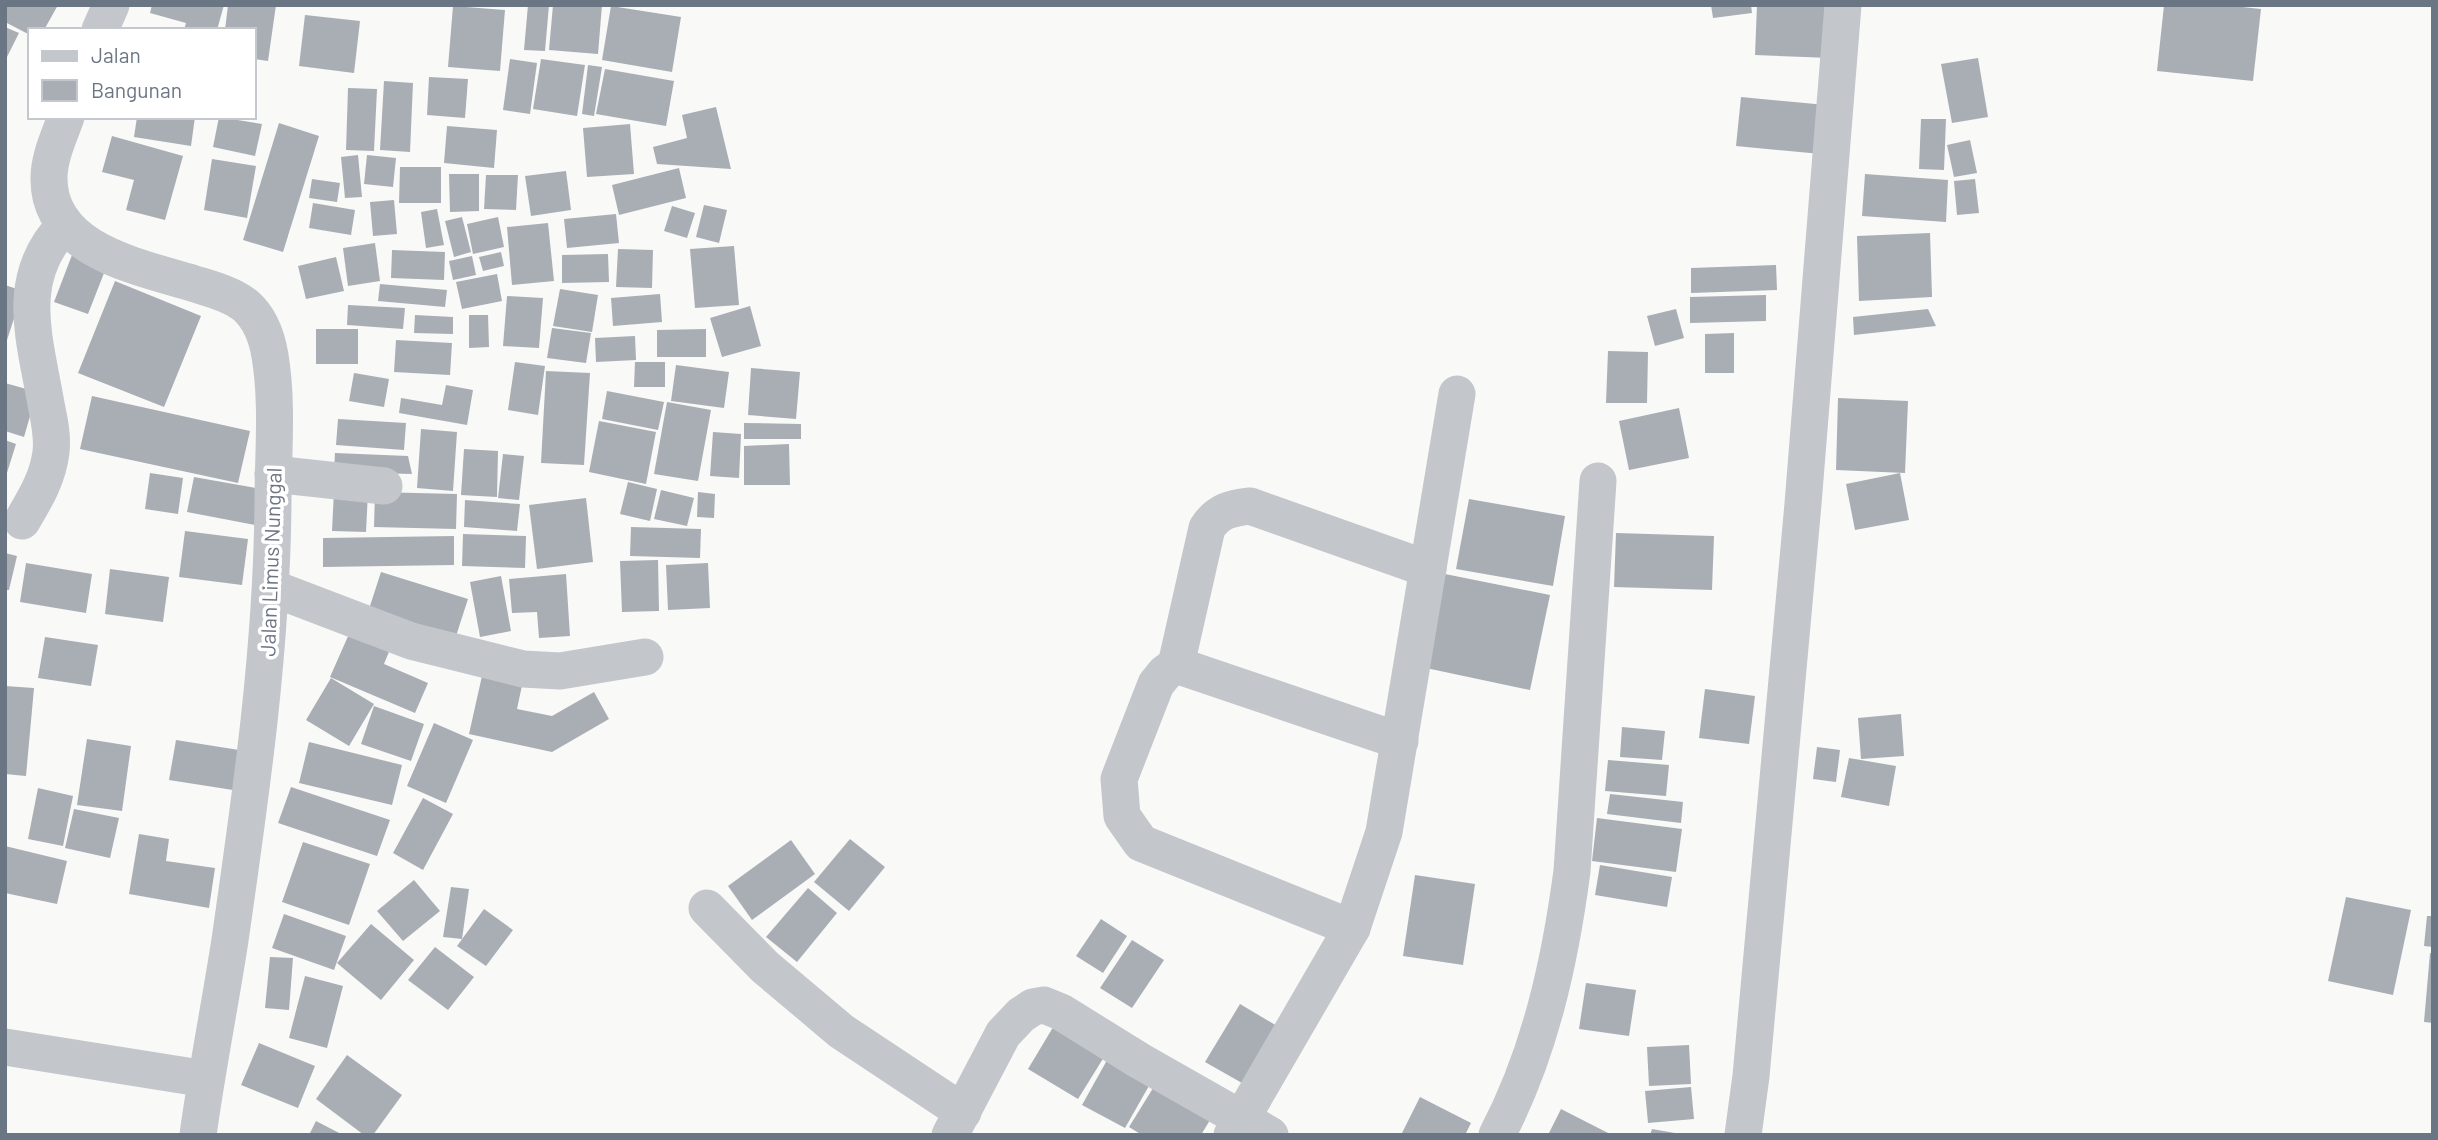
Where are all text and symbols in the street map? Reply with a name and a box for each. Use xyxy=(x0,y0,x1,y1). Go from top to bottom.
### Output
legend xyxy=(28,28,256,119)
text: Jalan xyxy=(91,42,141,67)
text: Bangunan xyxy=(91,77,182,102)
street label: Jalan Limus Nunggal xyxy=(254,467,286,657)

